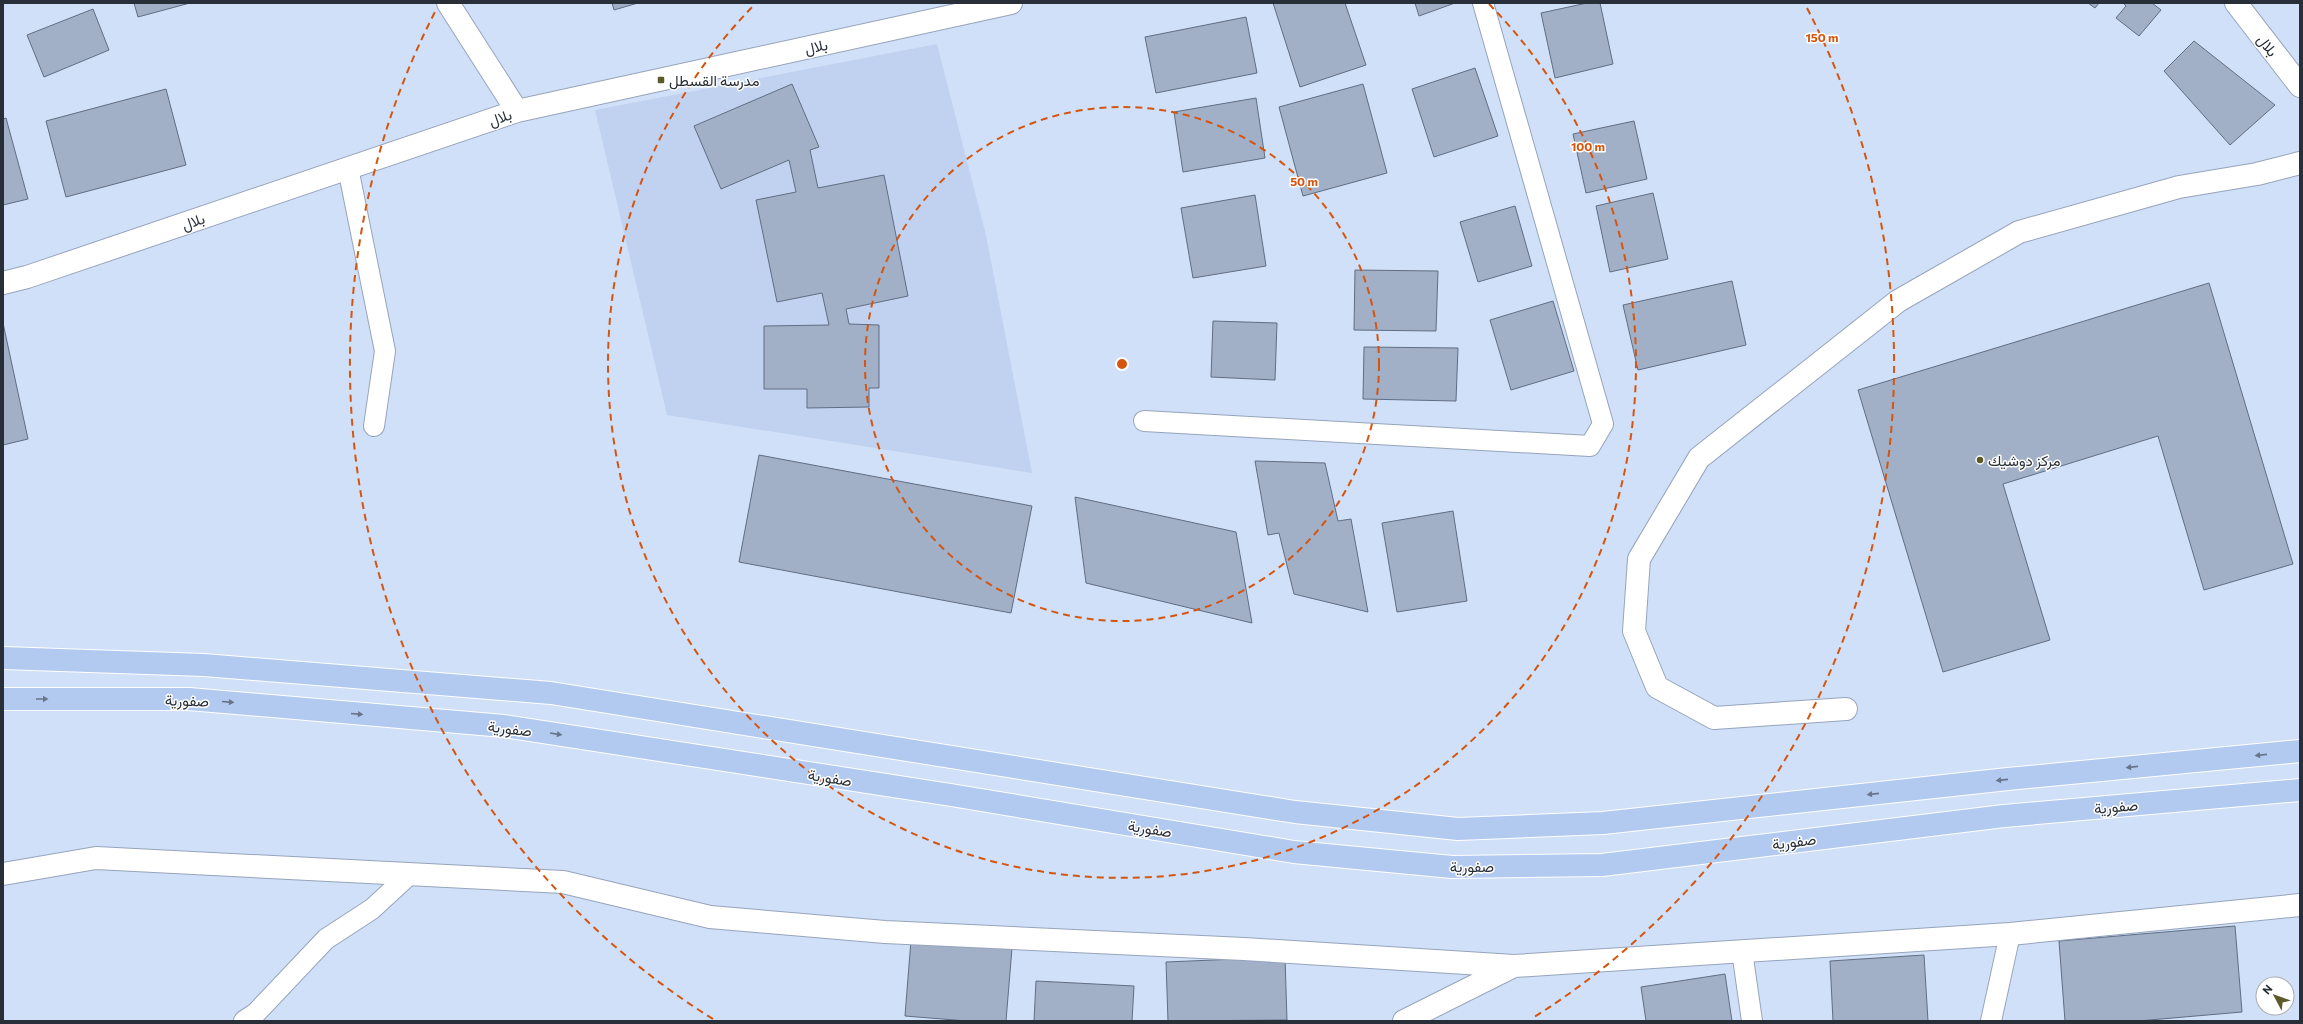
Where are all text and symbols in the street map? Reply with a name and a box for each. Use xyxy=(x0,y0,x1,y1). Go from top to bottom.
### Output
text: 150 m xyxy=(1805,30,1839,44)
street label: بلال xyxy=(2253,30,2282,60)
street label: بلال xyxy=(803,35,829,58)
place label: مدرسة القسطل xyxy=(669,71,760,90)
marker: مدرسة القسطل xyxy=(656,75,666,85)
street label: بلال xyxy=(486,105,514,130)
text: 100 m xyxy=(1571,139,1605,153)
text: 50 m xyxy=(1290,174,1318,188)
street label: بلال xyxy=(179,209,207,234)
centre of rings xyxy=(1115,357,1129,371)
place label: مركز دوشيك xyxy=(1988,451,2060,470)
marker: مركز دوشيك xyxy=(1975,455,1985,465)
street label: صفورية xyxy=(165,690,209,711)
one-way arrow xyxy=(36,696,49,702)
one-way arrow xyxy=(222,699,234,706)
one-way arrow xyxy=(351,710,363,717)
street label: صفورية xyxy=(487,716,533,741)
one-way arrow xyxy=(550,731,562,737)
one-way arrow xyxy=(2255,751,2267,758)
one-way arrow xyxy=(2126,764,2138,770)
street label: صفورية xyxy=(807,765,853,790)
one-way arrow xyxy=(1996,776,2008,783)
one-way arrow xyxy=(1867,790,1879,797)
street label: صفورية xyxy=(2093,795,2139,818)
street label: صفورية xyxy=(1127,816,1173,841)
street label: صفورية xyxy=(1771,829,1817,854)
street label: صفورية xyxy=(1450,857,1494,876)
north arrow xyxy=(2255,976,2295,1016)
text: N xyxy=(2259,982,2275,996)

